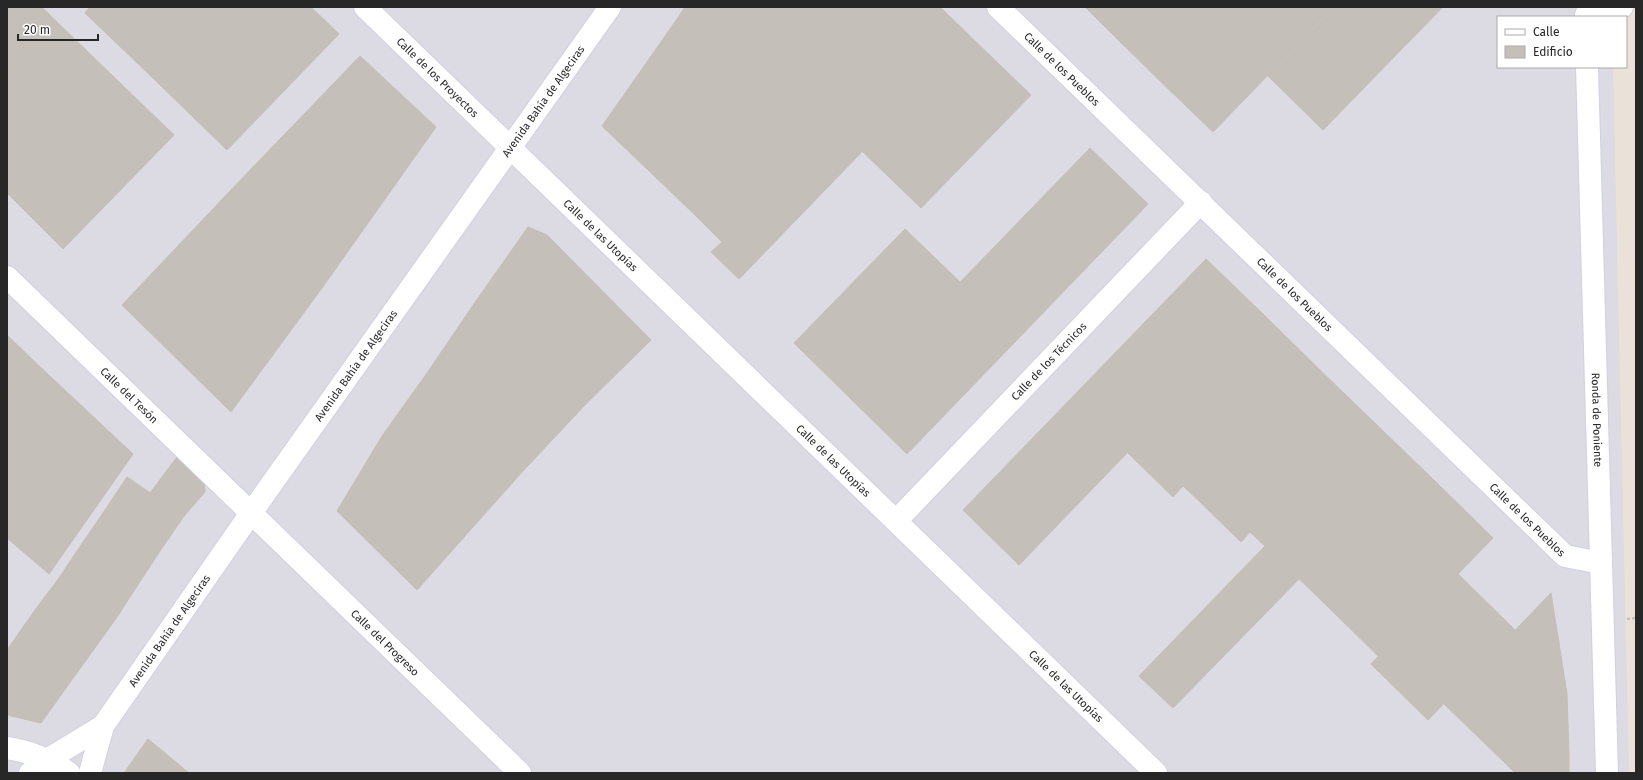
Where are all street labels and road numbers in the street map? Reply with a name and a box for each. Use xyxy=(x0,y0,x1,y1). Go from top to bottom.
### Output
street label: Calle de los Pueblos xyxy=(1021,29,1102,108)
street label: Calle de los Proyectos xyxy=(394,35,481,120)
street label: Avenida Bahía de Algeciras xyxy=(499,43,587,160)
street label: Calle de las Utopías xyxy=(561,196,640,274)
street label: Calle de los Pueblos xyxy=(1254,255,1335,334)
street label: Avenida Bahía de Algeciras xyxy=(312,307,400,424)
street label: Calle de los Técnicos xyxy=(1008,320,1089,403)
street label: Calle del Tesón xyxy=(98,364,161,426)
street label: Ronda de Poniente xyxy=(1589,372,1605,467)
street label: Calle de las Utopías xyxy=(794,422,873,499)
street label: Calle de los Pueblos xyxy=(1487,480,1568,559)
street label: Avenida Bahía de Algeciras xyxy=(126,572,213,689)
street label: Calle del Progreso xyxy=(348,607,422,678)
street label: Calle de las Utopías xyxy=(1026,647,1106,725)

